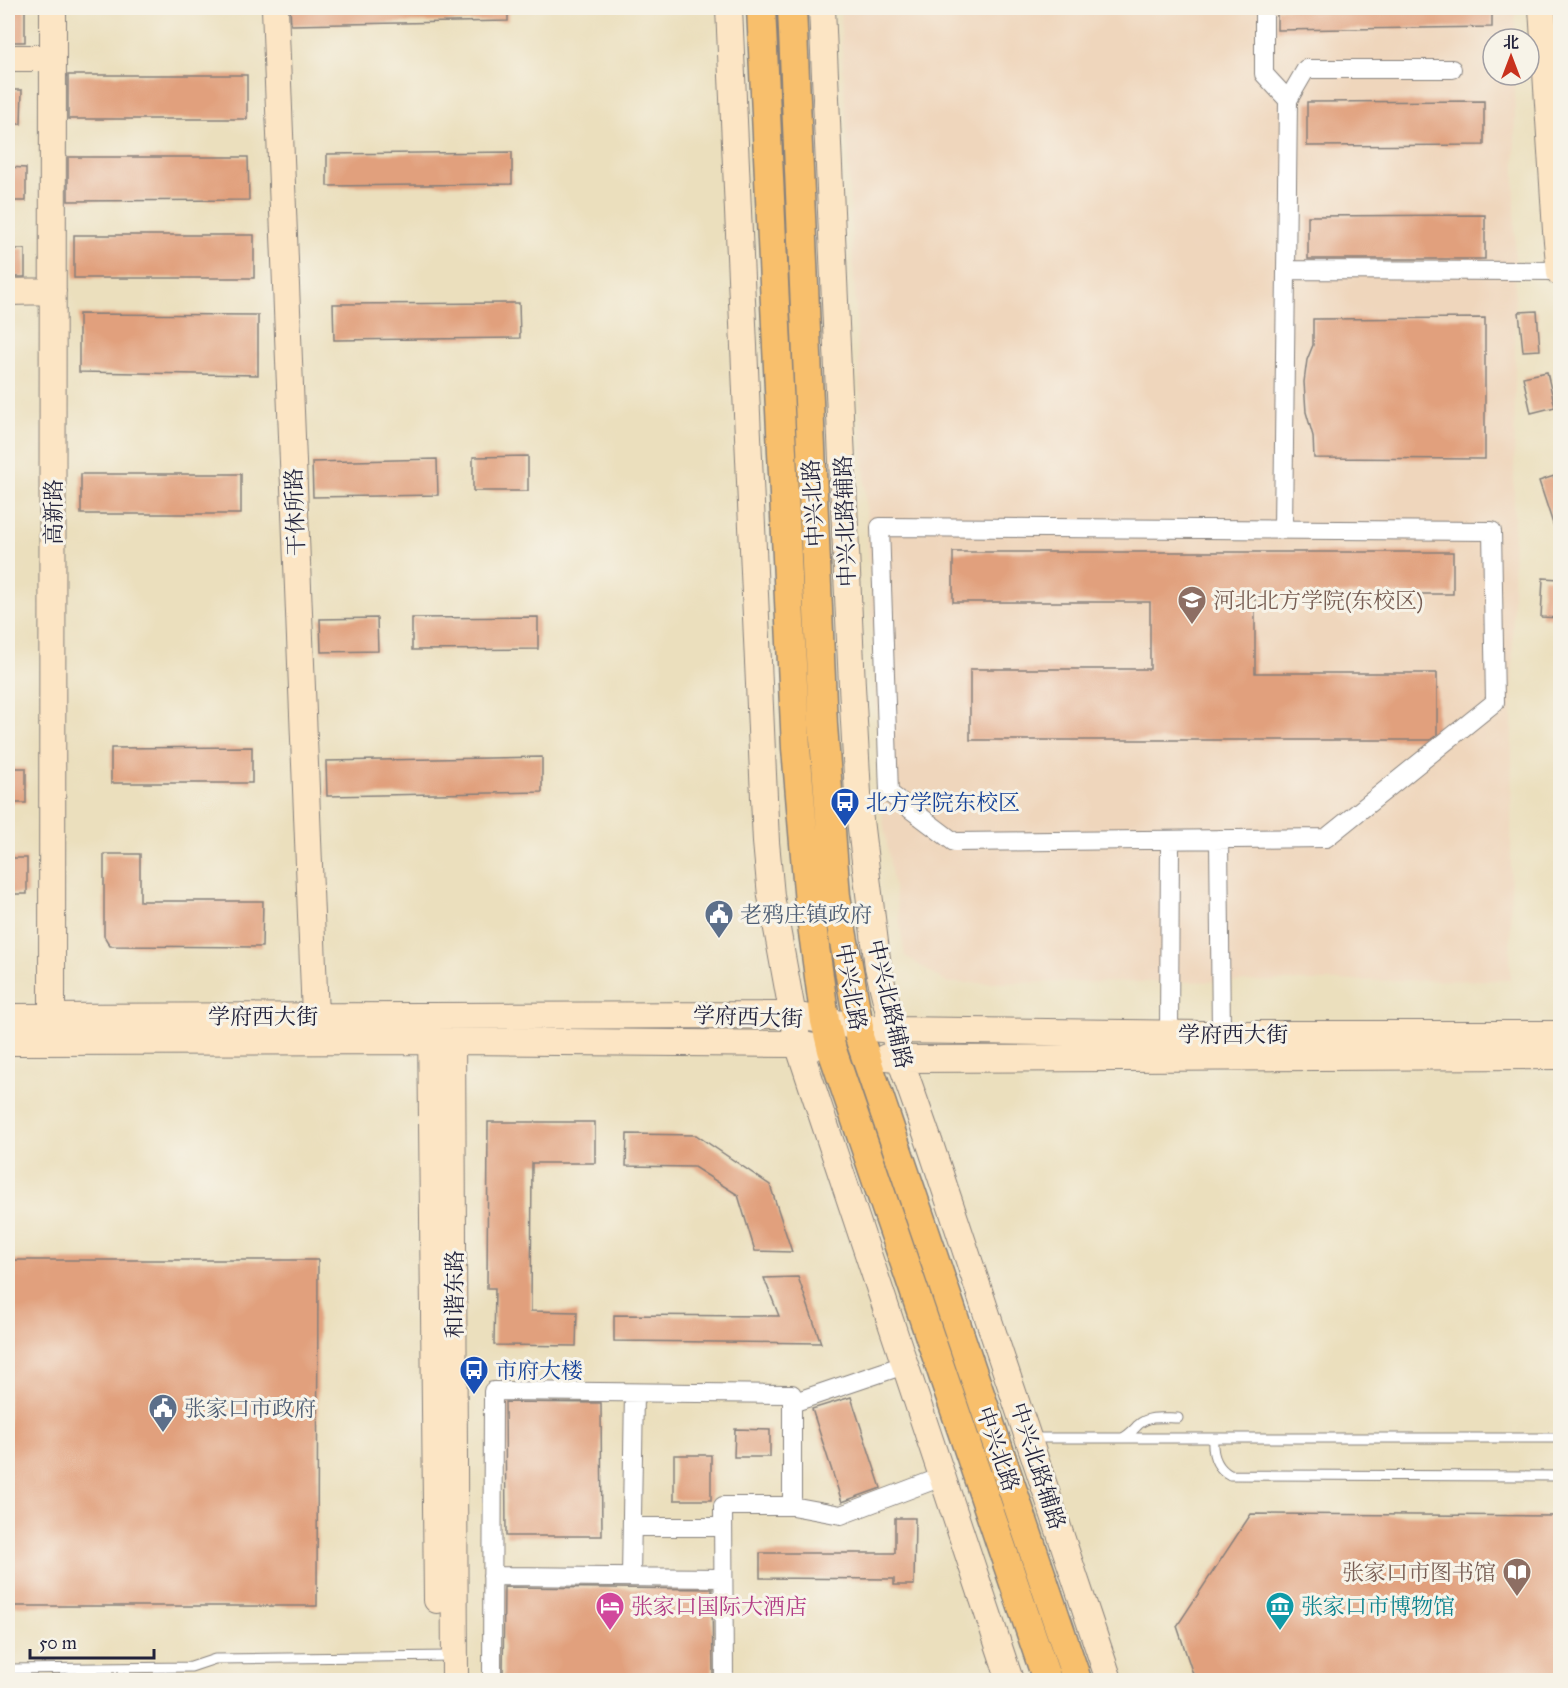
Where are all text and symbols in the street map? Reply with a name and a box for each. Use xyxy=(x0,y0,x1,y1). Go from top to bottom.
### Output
north arrow xyxy=(1481,27,1541,87)
text: 北 xyxy=(1503,33,1519,52)
street label: 中兴北路辅路 xyxy=(829,455,861,587)
street label: 中兴北路 xyxy=(797,458,829,548)
street label: 干休所路 xyxy=(280,468,310,556)
street label: 高新路 xyxy=(40,479,67,545)
school or university icon: 河北北方学院(东校区) xyxy=(1176,584,1208,626)
place label: 河北北方学院(东校区) xyxy=(1213,587,1423,614)
bus stop icon: 北方学院东校区 xyxy=(829,786,861,828)
place label: 北方学院东校区 xyxy=(866,789,1020,816)
public building icon: 老鸦庄镇政府 xyxy=(703,898,735,940)
place label: 老鸦庄镇政府 xyxy=(740,901,872,928)
street label: 中兴北路辅路 xyxy=(862,937,918,1071)
street label: 中兴北路 xyxy=(830,941,872,1033)
street label: 学府西大街 xyxy=(693,1002,803,1032)
street label: 学府西大街 xyxy=(208,1003,318,1030)
street label: 学府西大街 xyxy=(1178,1021,1288,1048)
street label: 和谐东路 xyxy=(441,1250,468,1338)
bus stop icon: 市府大楼 xyxy=(458,1354,490,1396)
place label: 市府大楼 xyxy=(495,1357,583,1384)
public building icon: 张家口市政府 xyxy=(147,1392,179,1434)
place label: 张家口市政府 xyxy=(184,1395,316,1422)
street label: 中兴北路辅路 xyxy=(1005,1399,1071,1533)
street label: 中兴北路 xyxy=(971,1403,1025,1495)
library icon: 张家口市图书馆 xyxy=(1501,1556,1533,1598)
place label: 张家口市图书馆 xyxy=(1342,1559,1496,1586)
hotel icon: 张家口国际大酒店 xyxy=(594,1590,626,1632)
museum icon: 张家口市博物馆 xyxy=(1264,1590,1296,1632)
place label: 张家口国际大酒店 xyxy=(631,1593,807,1620)
place label: 张家口市博物馆 xyxy=(1301,1593,1455,1620)
scale bar xyxy=(30,1622,154,1660)
text: 50 m xyxy=(39,1632,77,1654)

